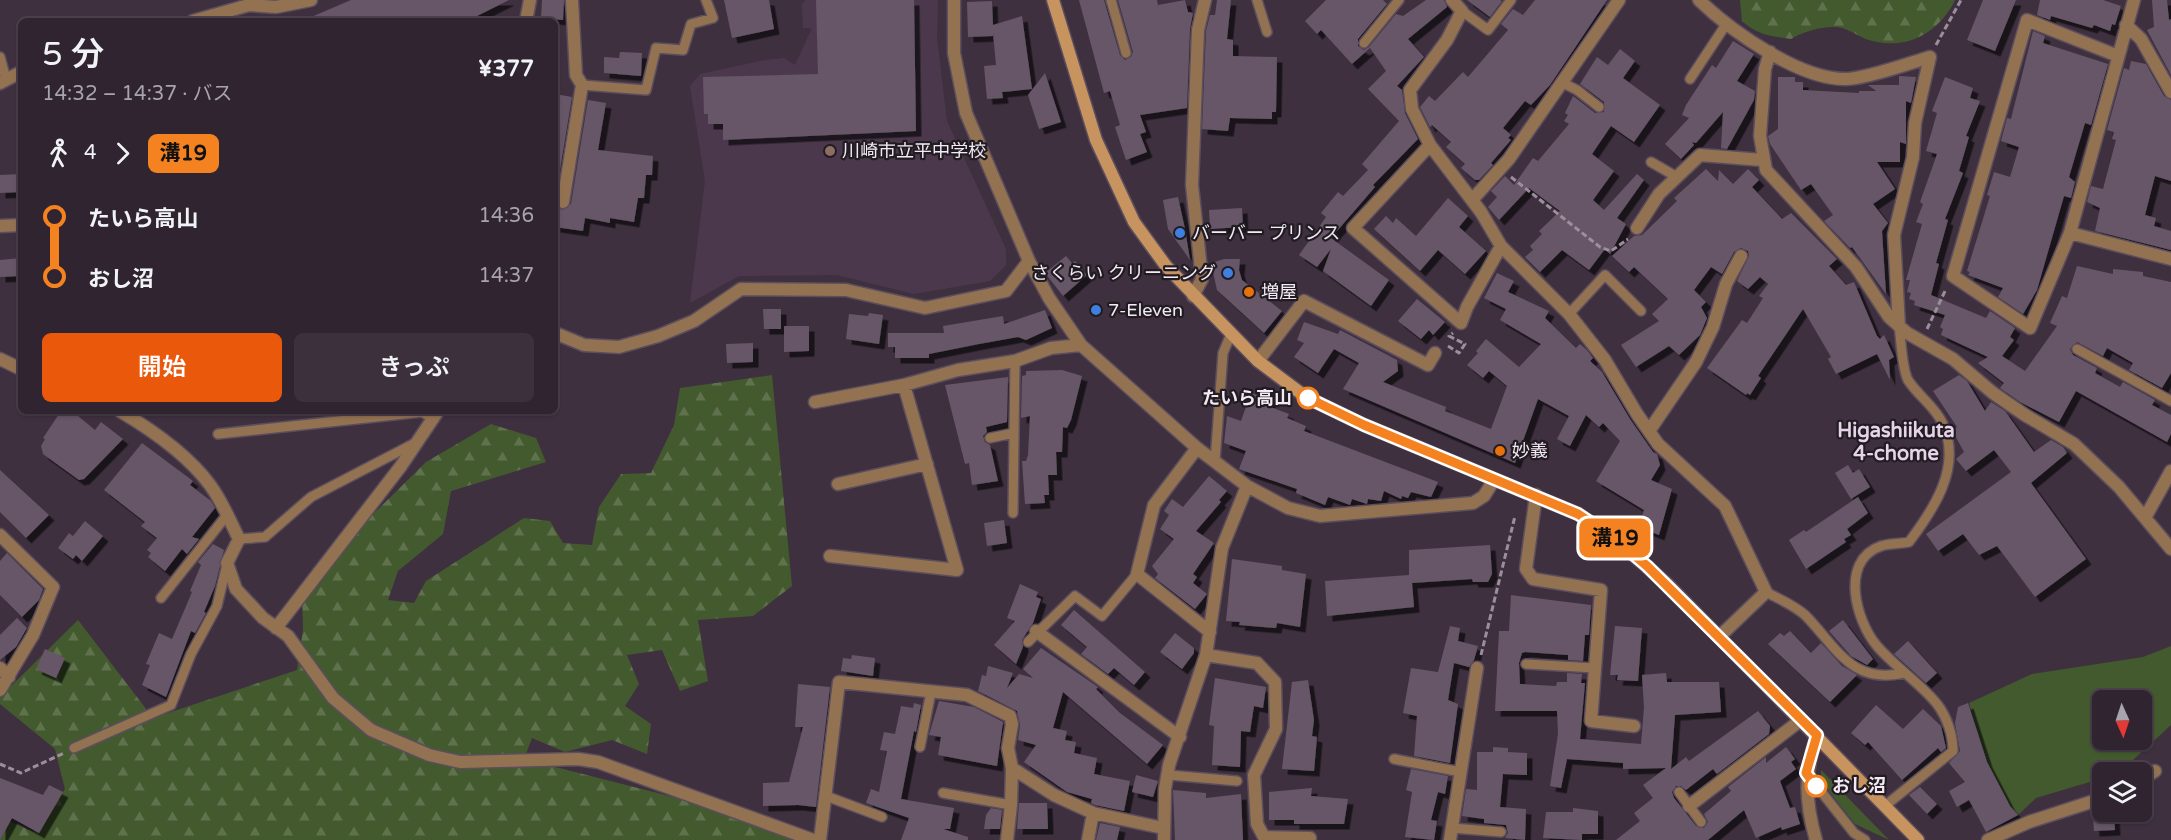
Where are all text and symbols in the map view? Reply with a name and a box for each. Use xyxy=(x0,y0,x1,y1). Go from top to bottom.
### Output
text: 5 分 xyxy=(42,35,104,74)
text: ¥377 xyxy=(478,56,534,82)
text: 14:32 – 14:37 · バス xyxy=(42,82,233,106)
icon: walk xyxy=(42,137,75,170)
icon: forward xyxy=(106,137,139,170)
place label: 川崎市立平中学校 xyxy=(842,140,986,162)
text: 4 xyxy=(84,141,97,165)
text: 溝19 xyxy=(160,141,207,166)
marker: 川崎市立平中学校 xyxy=(823,144,837,158)
text: 14:36 xyxy=(479,204,534,228)
text: たいら高山 xyxy=(88,206,198,232)
place label: バーバー プリンス xyxy=(1192,222,1340,244)
marker: バーバー プリンス xyxy=(1173,226,1187,240)
place label: さくらい クリーニング xyxy=(1031,262,1216,284)
text: 14:37 xyxy=(479,264,534,288)
text: おし沼 xyxy=(88,266,154,292)
marker: さくらい クリーニング xyxy=(1221,266,1235,280)
place label: 増屋 xyxy=(1261,281,1297,303)
marker: 増屋 xyxy=(1242,285,1256,299)
place label: 7-Eleven xyxy=(1108,299,1183,321)
marker: 7-Eleven xyxy=(1089,303,1103,317)
button: 開始 xyxy=(42,333,282,402)
button: きっぷ xyxy=(294,333,534,402)
place label: たいら高山 xyxy=(1202,387,1292,409)
marker: たいら高山 xyxy=(1297,387,1319,409)
district label: Higashiikuta 4-chome xyxy=(1837,419,1955,466)
place label: 妙義 xyxy=(1512,440,1548,462)
marker: 妙義 xyxy=(1493,444,1507,458)
line badge: 溝19 xyxy=(1580,518,1650,558)
text: 溝19 xyxy=(1591,526,1639,551)
north arrow xyxy=(2092,690,2152,750)
map controls xyxy=(2092,690,2152,822)
button: layers xyxy=(2092,762,2152,822)
marker: おし沼 xyxy=(1805,775,1827,797)
place label: おし沼 xyxy=(1832,775,1886,797)

